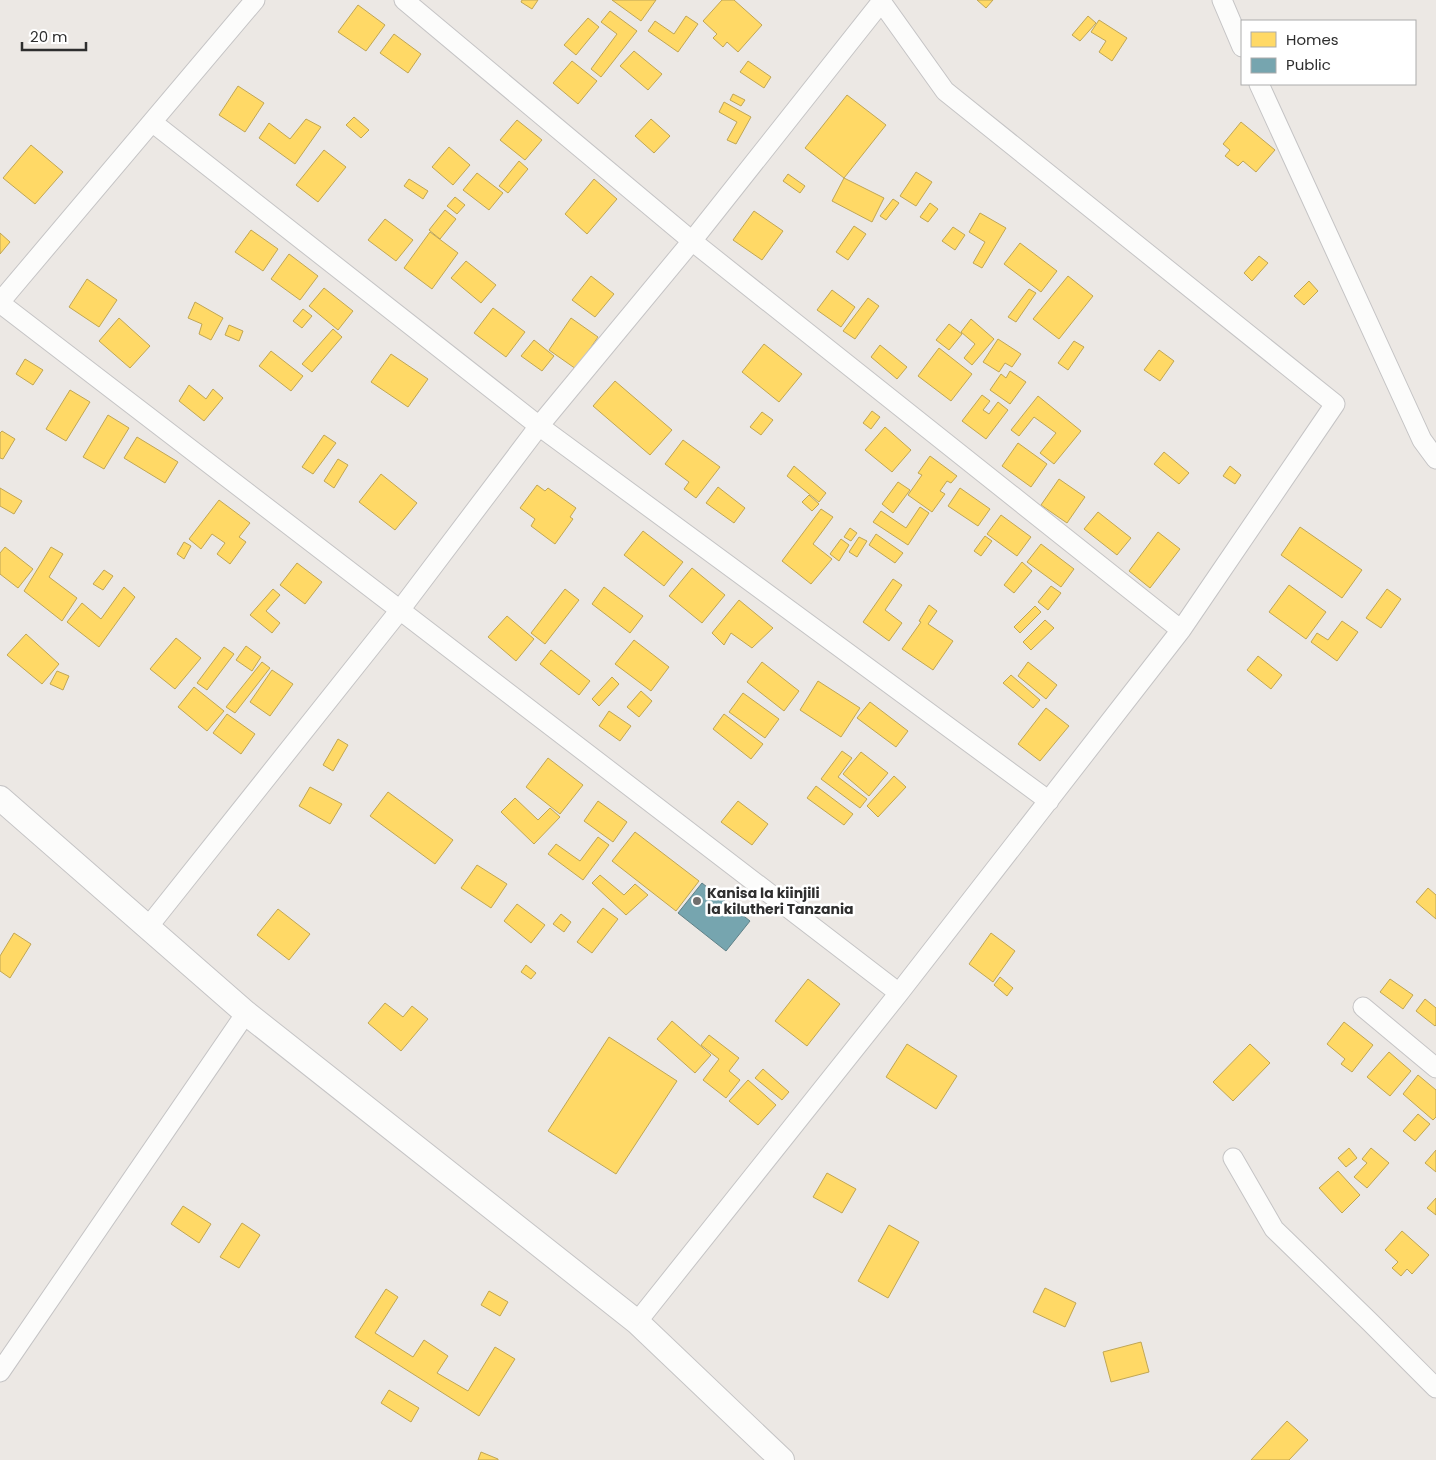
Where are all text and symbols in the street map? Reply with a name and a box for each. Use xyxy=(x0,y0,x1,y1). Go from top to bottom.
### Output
scale bar xyxy=(22,20,86,52)
legend xyxy=(1241,20,1416,85)
text: 20 m xyxy=(30,26,68,47)
text: Homes xyxy=(1286,29,1339,50)
text: Public xyxy=(1286,54,1331,75)
place label: Kanisa la kiinjili la kilutheri Tanzania xyxy=(707,883,854,919)
marker: Kanisa la kiinjili la kilutheri Tanzania xyxy=(691,895,703,907)

